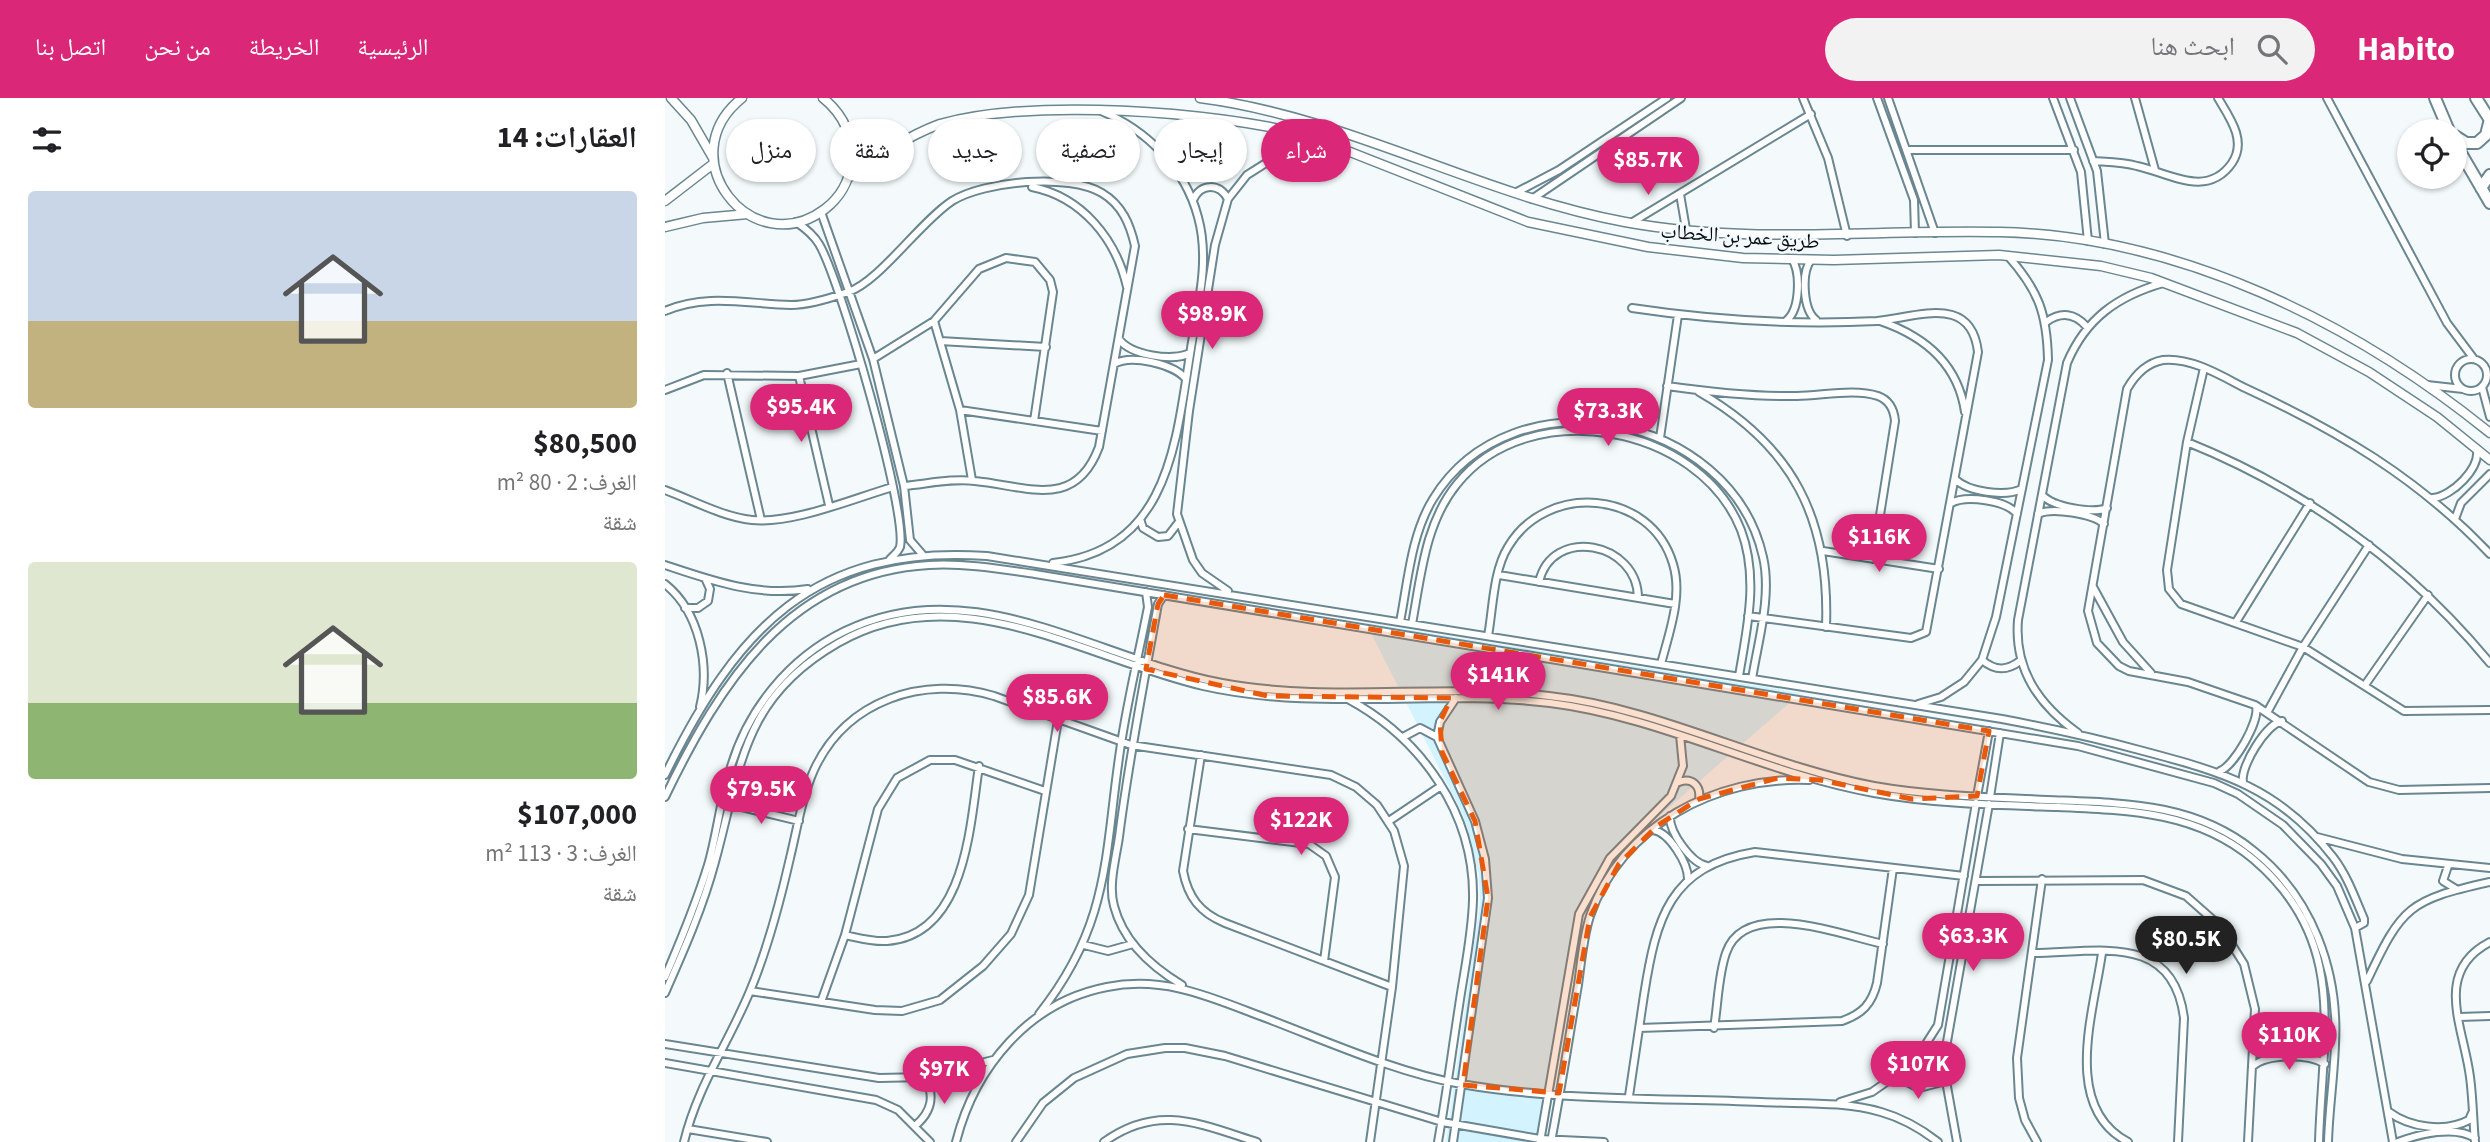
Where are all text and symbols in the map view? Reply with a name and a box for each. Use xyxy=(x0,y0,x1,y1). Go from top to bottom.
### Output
search box xyxy=(1825,18,2315,81)
text: Habito xyxy=(2357,26,2455,73)
text: ابحث هنا xyxy=(2151,28,2235,65)
text: اتصل بنا xyxy=(35,30,106,65)
text: من نحن xyxy=(144,30,211,65)
text: الخريطة xyxy=(249,30,319,65)
text: الرئيسية xyxy=(357,30,429,65)
icon: search xyxy=(2253,30,2291,68)
text: العقارات: 14 xyxy=(497,116,637,159)
chip: منزل xyxy=(726,119,816,182)
chip: شقة xyxy=(830,119,914,182)
chip: جديد xyxy=(928,119,1022,182)
chip: تصفية xyxy=(1036,119,1140,182)
chip: إيجار xyxy=(1154,119,1247,182)
chip: شراء xyxy=(1261,119,1351,182)
map controls xyxy=(2397,119,2467,189)
button: locate xyxy=(2397,119,2467,189)
icon: filters xyxy=(28,121,66,159)
pin: $85.7K xyxy=(1591,138,1705,197)
text: $85.7K xyxy=(1613,143,1683,176)
street label: طريق عمر بن الخطاب xyxy=(1659,215,1821,257)
icon: home xyxy=(270,236,396,362)
pin: $98.9K xyxy=(1155,292,1269,351)
text: $98.9K xyxy=(1177,297,1247,330)
pin: $95.4K xyxy=(744,384,858,444)
pin: $73.3K xyxy=(1551,388,1665,448)
text: $95.4K xyxy=(766,390,836,423)
text: $73.3K xyxy=(1573,394,1643,427)
text: $80,500 xyxy=(533,422,637,465)
text: الغرف: 2 · 80 m² xyxy=(497,466,637,499)
text: شقة xyxy=(603,506,637,539)
pin: $116K xyxy=(1830,514,1928,574)
text: $116K xyxy=(1848,520,1910,553)
icon: home xyxy=(270,607,396,733)
pin: $141K xyxy=(1449,652,1547,712)
text: $141K xyxy=(1467,658,1529,691)
pin: $85.6K xyxy=(1000,674,1114,734)
text: $85.6K xyxy=(1022,680,1092,713)
pin: $79.5K xyxy=(704,766,818,826)
text: $79.5K xyxy=(726,772,796,805)
text: $107,000 xyxy=(517,793,637,836)
pin: $122K xyxy=(1252,798,1350,857)
text: $122K xyxy=(1270,803,1332,836)
text: الغرف: 3 · 113 m² xyxy=(485,837,637,870)
text: شقة xyxy=(603,877,637,910)
pin: $63.3K xyxy=(1916,914,2030,973)
pin: $80.5K xyxy=(2129,916,2243,976)
text: $63.3K xyxy=(1938,919,2008,952)
text: $80.5K xyxy=(2151,922,2221,955)
pin: $110K xyxy=(2240,1012,2338,1072)
text: $110K xyxy=(2258,1018,2320,1051)
pin: $107K xyxy=(1869,1042,1967,1101)
pin: $97K xyxy=(903,1046,985,1106)
text: $107K xyxy=(1887,1047,1949,1080)
text: $97K xyxy=(919,1052,969,1085)

